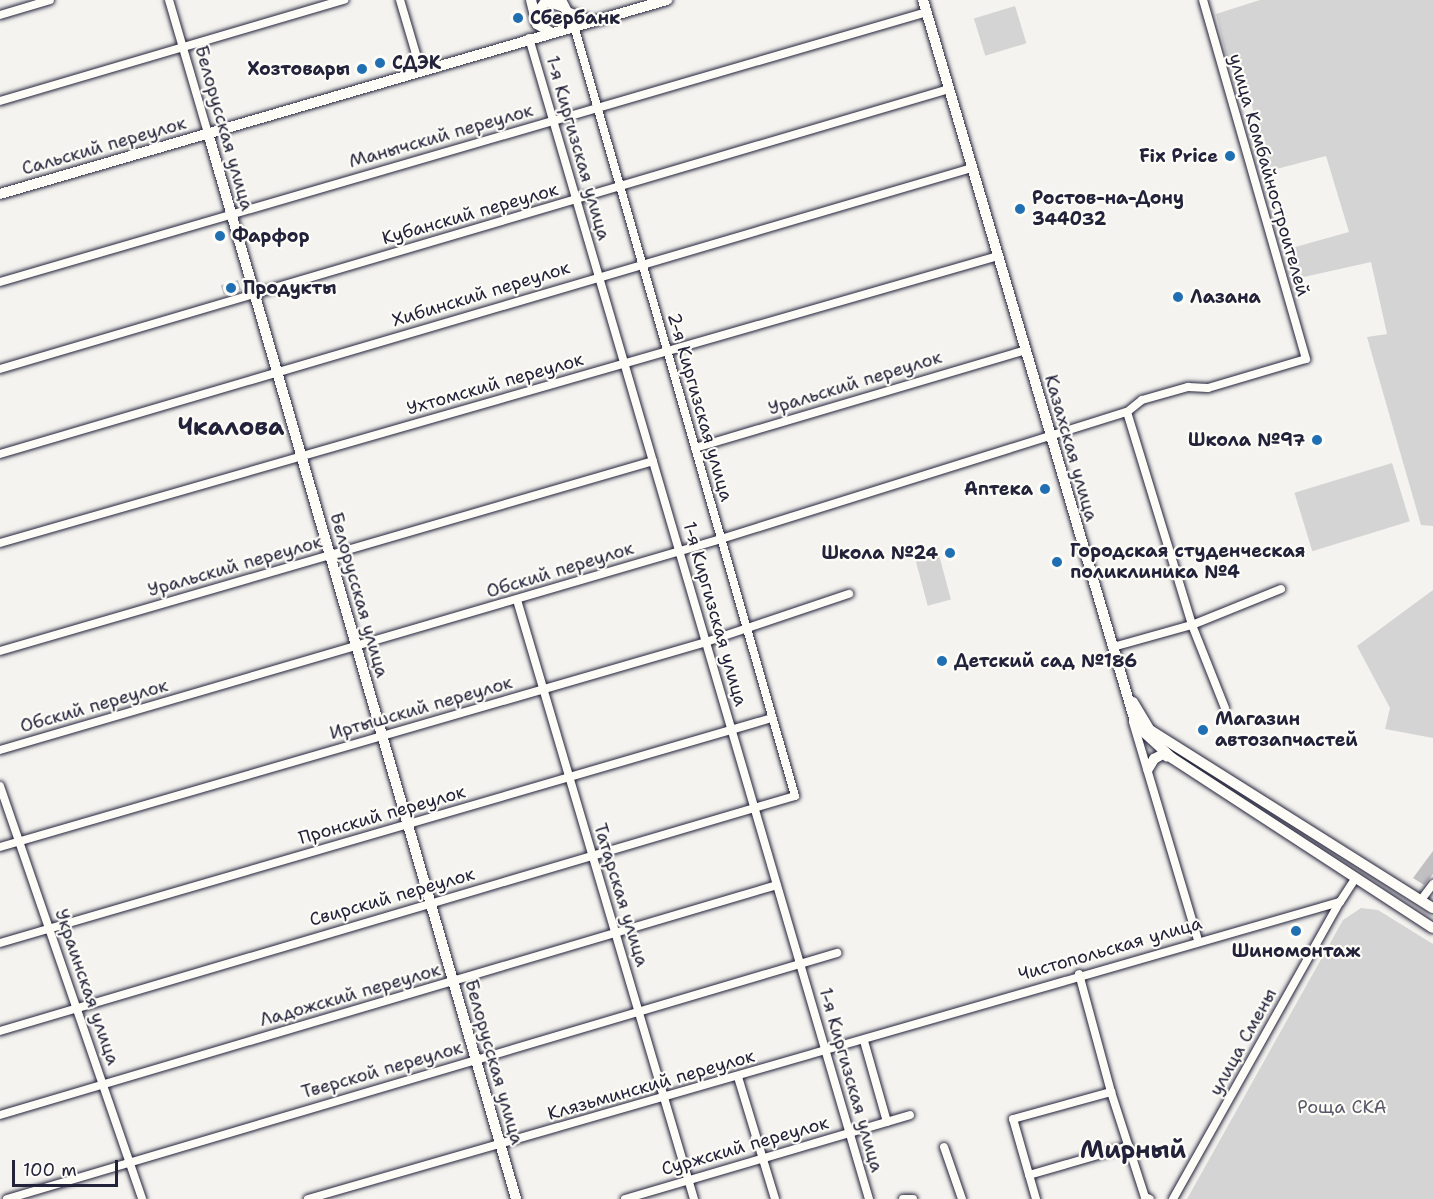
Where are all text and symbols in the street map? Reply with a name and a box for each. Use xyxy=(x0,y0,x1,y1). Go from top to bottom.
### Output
place label: Сбербанк xyxy=(530,7,620,29)
marker: Сбербанк xyxy=(511,11,525,25)
street label: Белорусская улица xyxy=(190,43,258,213)
street label: улица Комбайностроителей xyxy=(1224,51,1314,299)
place label: СДЭК xyxy=(392,52,441,74)
street label: 1-я Киргизская улица xyxy=(541,53,615,243)
marker: СДЭК xyxy=(373,56,387,70)
place label: Хозтовары xyxy=(247,58,350,80)
marker: Хозтовары xyxy=(355,62,369,76)
street label: Манычский переулок xyxy=(346,99,536,173)
street label: Сальский переулок xyxy=(19,112,189,180)
place label: Fix Price xyxy=(1139,145,1218,167)
marker: Fix Price xyxy=(1223,149,1237,163)
street label: Кубанский переулок xyxy=(379,178,561,250)
place label: Ростов-на-Дону 344032 xyxy=(1032,188,1184,230)
marker: Ростов-на-Дону 344032 xyxy=(1013,202,1027,216)
place label: Фарфор xyxy=(232,225,309,247)
marker: Фарфор xyxy=(213,229,227,243)
street label: Хибинский переулок xyxy=(390,257,572,331)
place label: Продукты xyxy=(243,277,337,299)
marker: Продукты xyxy=(224,281,238,295)
place label: Лазана xyxy=(1190,286,1261,308)
marker: Лазана xyxy=(1171,290,1185,304)
street label: 2-я Киргизская улица xyxy=(663,310,737,504)
street label: Уральский переулок xyxy=(766,346,944,420)
street label: Ухтомский переулок xyxy=(404,348,586,420)
street label: Казахская улица xyxy=(1040,372,1102,524)
district label: Чкалова xyxy=(178,414,284,442)
place label: Школа №97 xyxy=(1188,429,1305,451)
marker: Школа №97 xyxy=(1310,433,1324,447)
place label: Аптека xyxy=(964,478,1033,500)
marker: Аптека xyxy=(1038,482,1052,496)
street label: Белорусская улица xyxy=(325,510,393,680)
street label: 1-я Киргизская улица xyxy=(678,519,752,709)
street label: Уральский переулок xyxy=(145,531,325,601)
street label: Обский переулок xyxy=(484,537,636,603)
place label: Городская студенческая поликлиника №4 xyxy=(1070,541,1305,584)
place label: Школа №24 xyxy=(821,542,938,564)
marker: Школа №24 xyxy=(943,546,957,560)
marker: Городская студенческая поликлиника №4 xyxy=(1048,553,1066,571)
place label: Детский сад №186 xyxy=(954,650,1137,672)
marker: Детский сад №186 xyxy=(935,654,949,668)
street label: Иртышский переулок xyxy=(327,672,515,744)
street label: Обский переулок xyxy=(18,675,170,737)
place label: Магазин автозапчастей xyxy=(1215,709,1358,752)
marker: Магазин автозапчастей xyxy=(1196,723,1210,737)
street label: Пронский переулок xyxy=(296,781,468,849)
street label: Татарская улица xyxy=(589,821,653,969)
street label: Свирский переулок xyxy=(307,863,477,931)
street label: Украинская улица xyxy=(50,906,124,1068)
street label: Чистопольская улица xyxy=(1016,912,1204,986)
marker: Шиномонтаж xyxy=(1289,924,1303,938)
place label: Шиномонтаж xyxy=(1232,940,1360,962)
street label: Ладожский переулок xyxy=(257,959,443,1031)
street label: Белорусская улица xyxy=(460,977,528,1147)
street label: 1-я Киргизская улица xyxy=(814,985,888,1175)
street label: улица Смены xyxy=(1205,985,1281,1099)
street label: Тверской переулок xyxy=(299,1037,465,1103)
street label: Клязьминский переулок xyxy=(545,1045,757,1125)
park label: Роща СКА xyxy=(1297,1096,1387,1118)
street label: Суржский переулок xyxy=(659,1112,831,1180)
district label: Мирный xyxy=(1080,1137,1186,1165)
scale bar xyxy=(15,1148,122,1186)
text: 100 m xyxy=(23,1158,77,1182)

